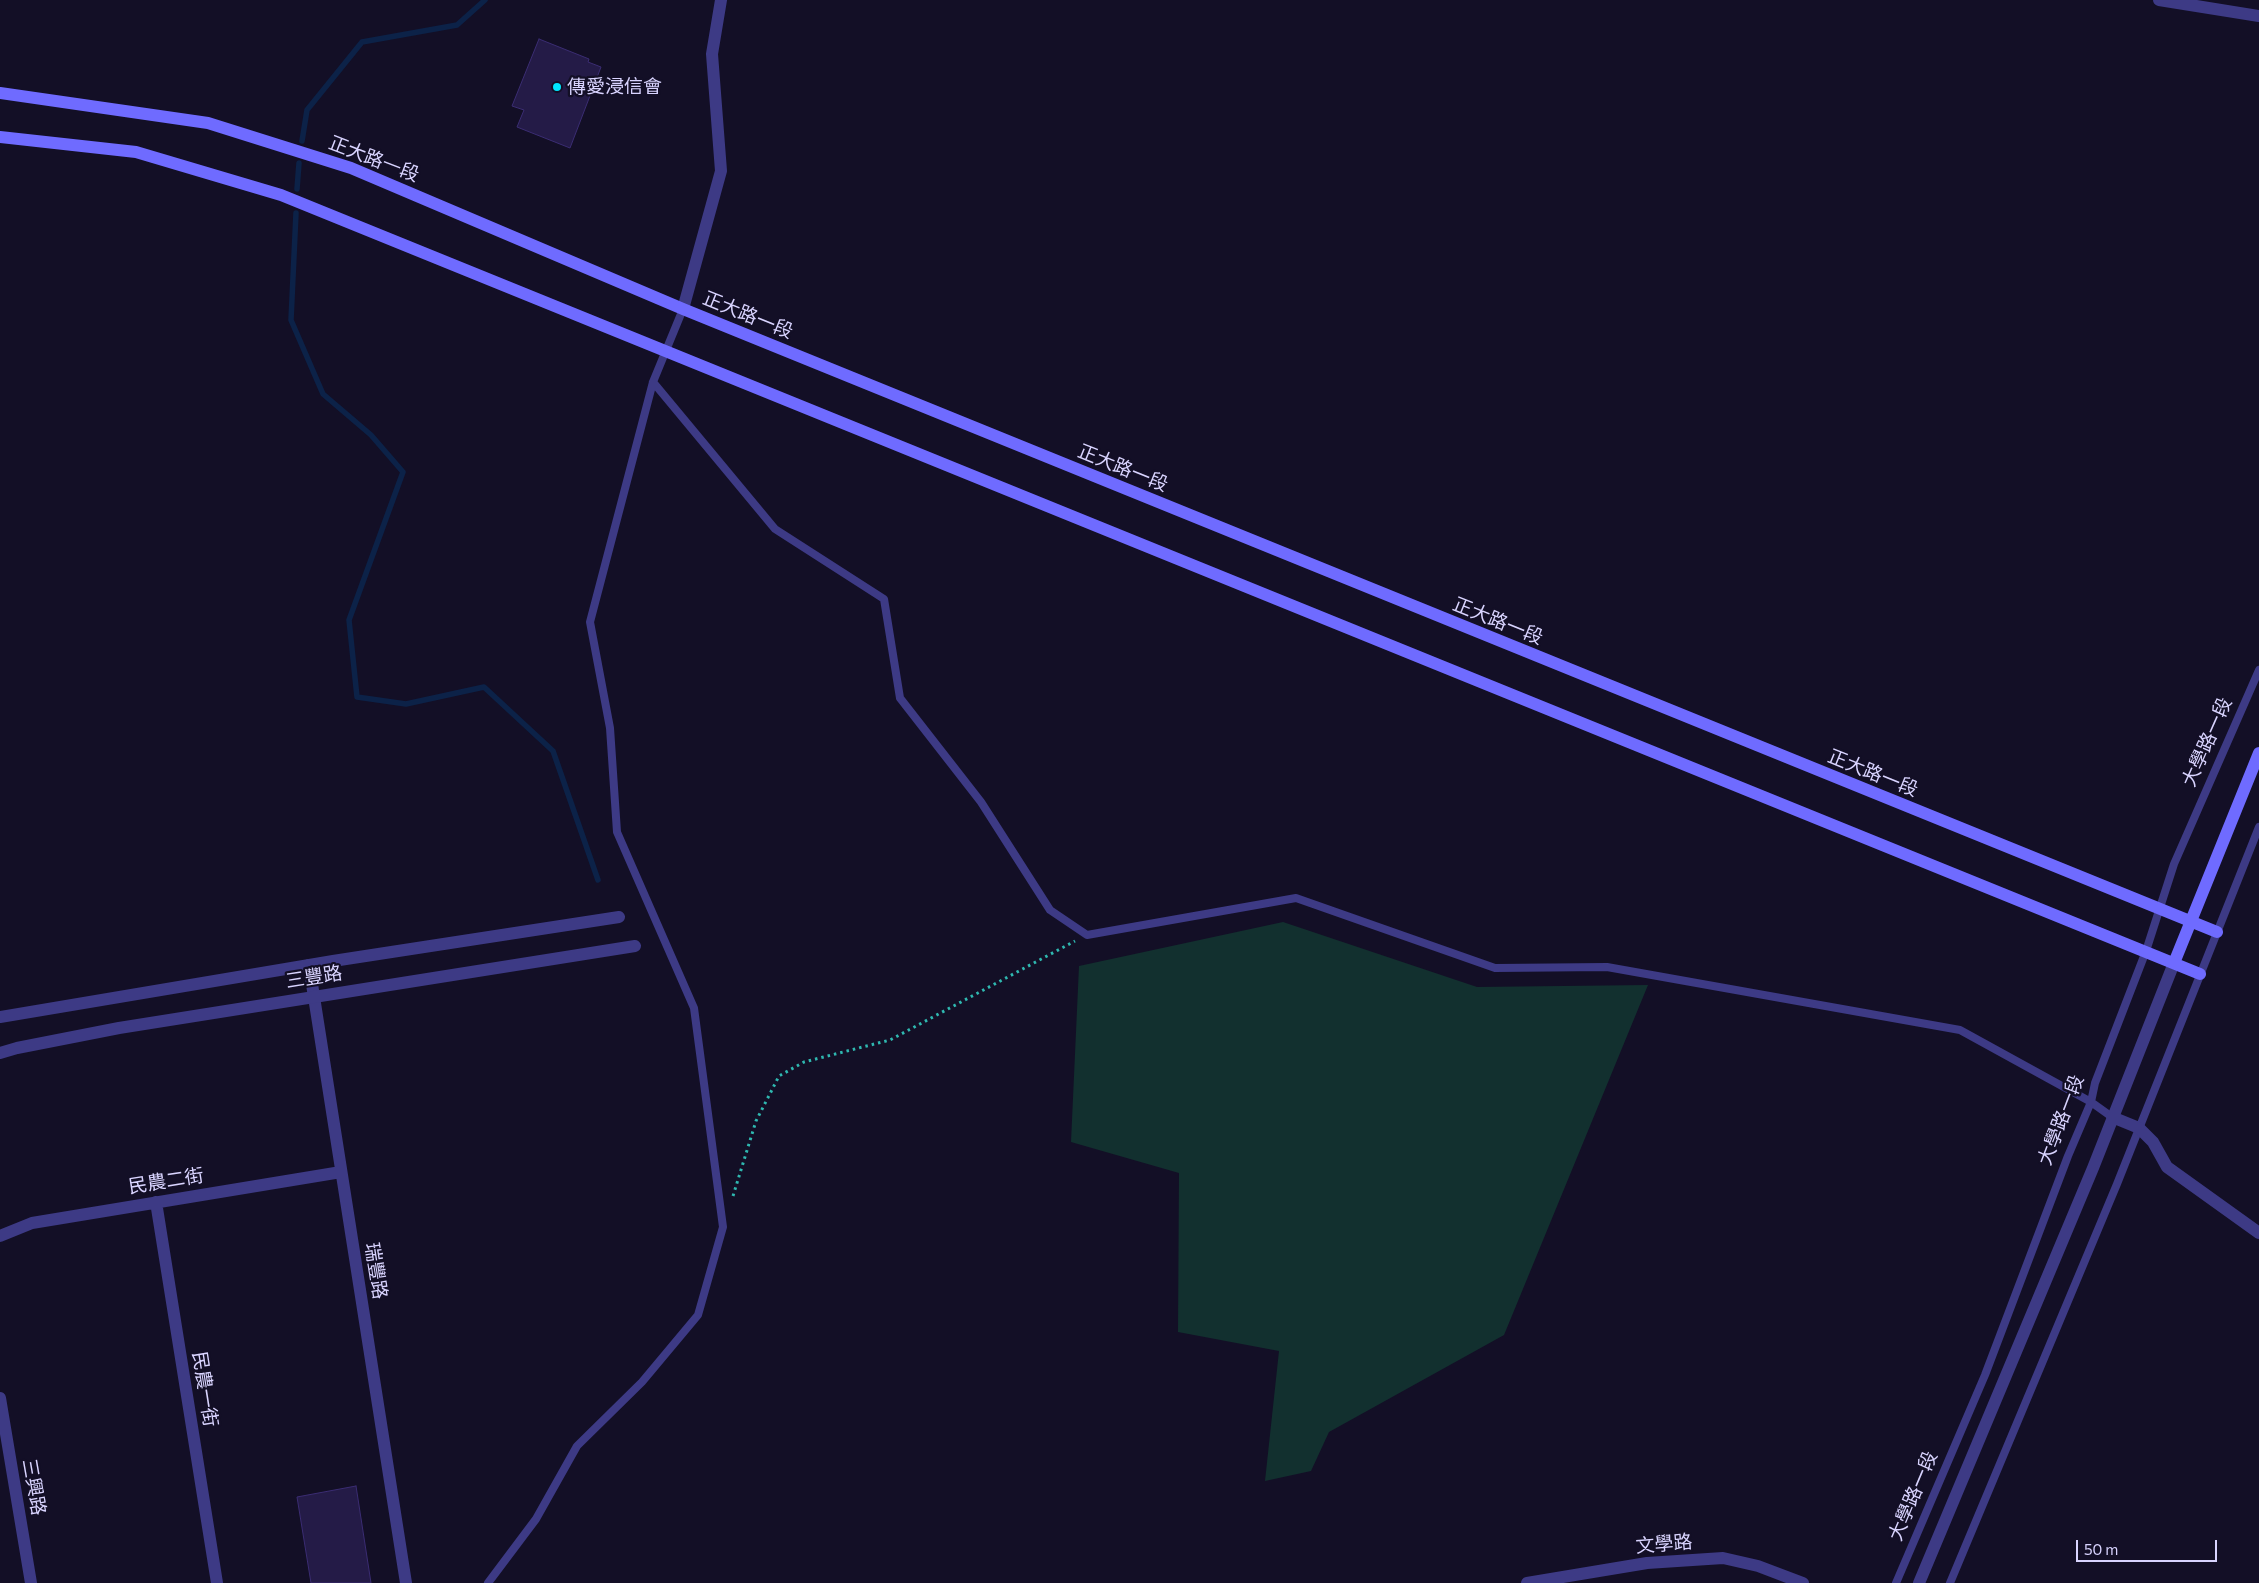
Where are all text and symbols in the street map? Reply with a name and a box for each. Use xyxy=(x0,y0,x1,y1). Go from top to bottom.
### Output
place label: 傳愛浸信會 xyxy=(567,76,662,98)
marker: 傳愛浸信會 xyxy=(551,81,563,93)
street label: 正大路一段 xyxy=(326,131,422,187)
street label: 正大路一段 xyxy=(700,287,796,343)
street label: 正大路一段 xyxy=(1075,440,1171,496)
street label: 正大路一段 xyxy=(1450,593,1546,649)
street label: 大學路一段 xyxy=(2177,694,2237,790)
street label: 正大路一段 xyxy=(1825,745,1921,801)
street label: 三豐路 xyxy=(284,961,344,993)
street label: 大學路一段 xyxy=(2033,1072,2089,1168)
street label: 民農二街 xyxy=(127,1164,205,1198)
street label: 瑞豐路 xyxy=(360,1241,392,1301)
street label: 民農一街 xyxy=(188,1350,222,1428)
street label: 大學路一段 xyxy=(1884,1448,1942,1544)
street label: 三興路 xyxy=(18,1457,50,1517)
street label: 文學路 xyxy=(1635,1530,1693,1558)
scale bar xyxy=(2079,1530,2220,1562)
text: 50 m xyxy=(2084,1540,2118,1558)

